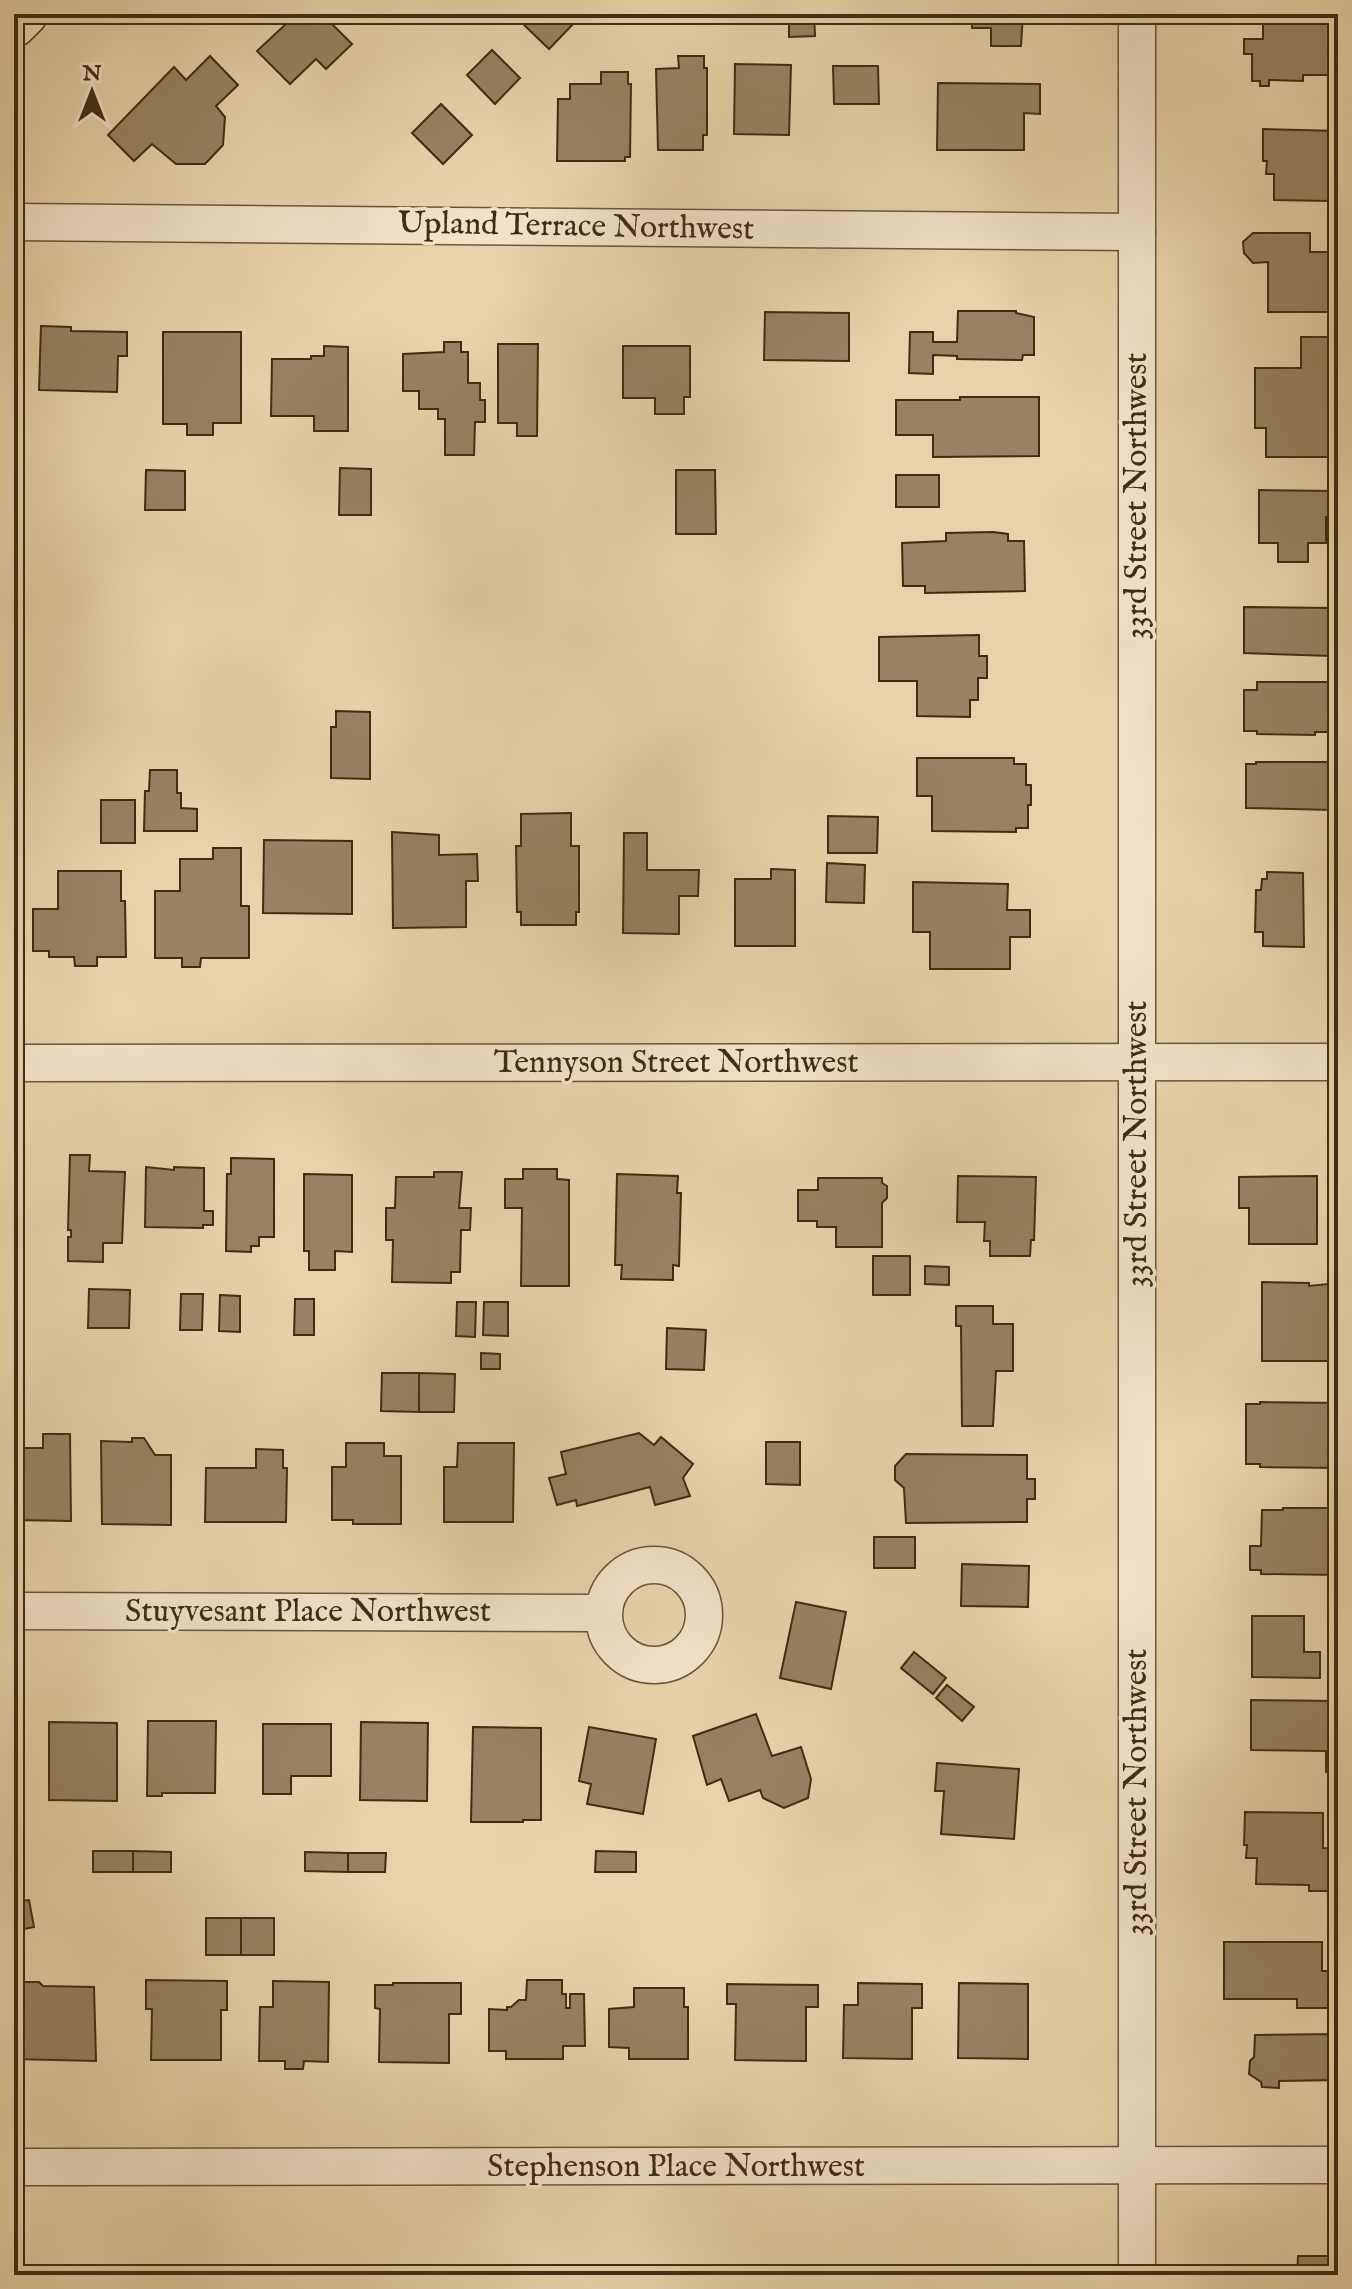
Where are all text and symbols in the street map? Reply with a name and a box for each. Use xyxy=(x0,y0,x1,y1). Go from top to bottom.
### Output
north arrow xyxy=(52,52,132,132)
text: N xyxy=(81,60,102,88)
street label: Upland Terrace Northwest xyxy=(398,203,754,251)
street label: 33rd Street Northwest xyxy=(1117,352,1158,640)
street label: 33rd Street Northwest xyxy=(1117,1000,1158,1288)
street label: Tennyson Street Northwest xyxy=(494,1043,858,1084)
street label: Stuyvesant Place Northwest xyxy=(125,1592,491,1633)
street label: 33rd Street Northwest xyxy=(1117,1648,1158,1936)
street label: Stephenson Place Northwest xyxy=(487,2147,865,2188)

